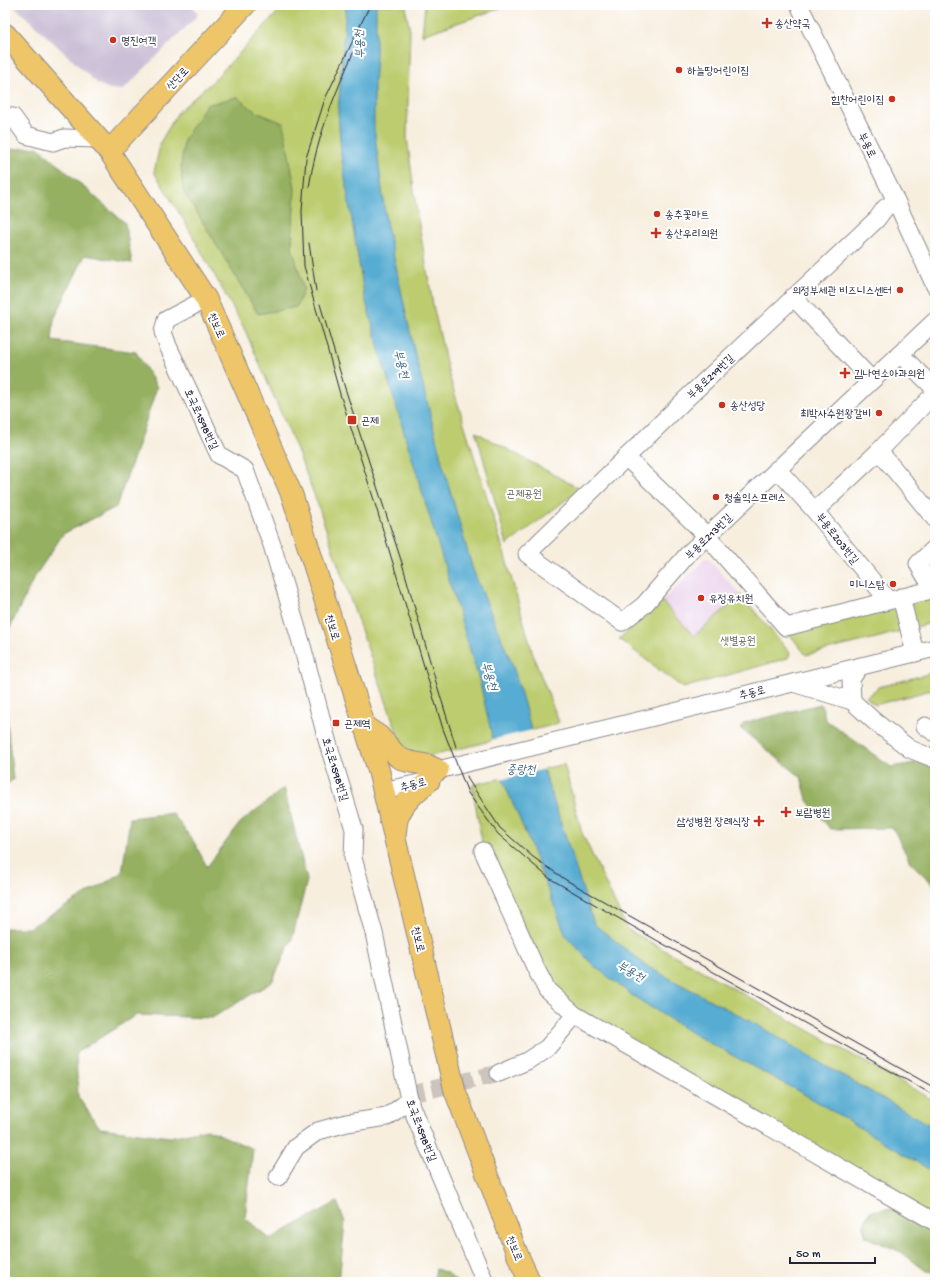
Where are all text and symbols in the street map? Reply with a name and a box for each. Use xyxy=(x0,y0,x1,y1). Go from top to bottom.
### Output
marker: 송산약국 xyxy=(762,18,772,28)
place label: 송산약국 xyxy=(775,18,811,31)
water label: 부용천 xyxy=(353,28,369,59)
marker: 명진여객 xyxy=(108,35,118,45)
place label: 명진여객 xyxy=(121,36,156,48)
street label: 산단로 xyxy=(165,65,192,93)
marker: 하늘땅어린이집 xyxy=(674,65,684,75)
place label: 하늘땅어린이집 xyxy=(687,66,749,78)
marker: 힘찬어린이집 xyxy=(887,94,897,104)
place label: 힘찬어린이집 xyxy=(831,95,884,107)
street label: 부용로 xyxy=(855,131,877,161)
marker: 송추꽃마트 xyxy=(652,209,662,219)
place label: 송추꽃마트 xyxy=(665,209,709,222)
marker: 송산우리의원 xyxy=(650,227,662,239)
place label: 송산우리의원 xyxy=(665,228,718,241)
marker: 의정부세관 비즈니스센터 xyxy=(895,285,905,295)
place label: 의정부세관 비즈니스센터 xyxy=(792,286,892,298)
street label: 천보로 xyxy=(204,311,226,341)
water label: 부용천 xyxy=(390,349,411,382)
street label: 부용로219번길 xyxy=(685,352,737,402)
marker: 김나연소아과의원 xyxy=(839,367,851,379)
place label: 김나연소아과의원 xyxy=(854,369,925,381)
street label: 호국로1598번길 xyxy=(181,387,221,452)
marker: 송산성당 xyxy=(717,400,727,410)
place label: 송산성당 xyxy=(730,400,766,413)
place label: 최박사수원왕갈비 xyxy=(800,408,871,421)
marker: 최박사수원왕갈비 xyxy=(874,408,884,418)
marker: 곤제 xyxy=(346,414,358,426)
place label: 곤제 xyxy=(361,416,379,428)
park label: 곤제공원 xyxy=(506,489,542,501)
marker: 청솔익스프레스 xyxy=(711,492,721,502)
place label: 청솔익스프레스 xyxy=(724,492,786,505)
street label: 부용로203번길 xyxy=(813,511,861,567)
street label: 부용로213번길 xyxy=(683,512,735,563)
marker: 미니스탑 xyxy=(888,579,898,589)
place label: 미니스탑 xyxy=(850,580,885,592)
marker: 유정유치원 xyxy=(696,593,706,603)
place label: 유정유치원 xyxy=(709,594,753,606)
street label: 천보로 xyxy=(321,613,341,642)
park label: 샛별공원 xyxy=(720,635,756,648)
water label: 부용천 xyxy=(477,661,499,694)
street label: 추동로 xyxy=(738,684,767,703)
marker: 곤제역 xyxy=(331,718,341,728)
place label: 곤제역 xyxy=(344,719,371,731)
street label: 호국로1598번길 xyxy=(319,736,350,803)
water label: 중랑천 xyxy=(507,764,537,778)
street label: 추동로 xyxy=(399,776,428,795)
marker: 보람병원 xyxy=(780,806,792,818)
place label: 보람병원 xyxy=(795,808,831,820)
marker: 삼성병원 장례식장 xyxy=(753,815,765,827)
place label: 삼성병원 장례식장 xyxy=(677,817,750,829)
street label: 천보로 xyxy=(408,925,426,954)
water label: 부용천 xyxy=(614,959,647,987)
street label: 호국로1598번길 xyxy=(403,1097,439,1164)
street label: 천보로 xyxy=(503,1234,524,1263)
scale bar xyxy=(790,1239,875,1265)
text: 50 m xyxy=(796,1248,821,1262)

